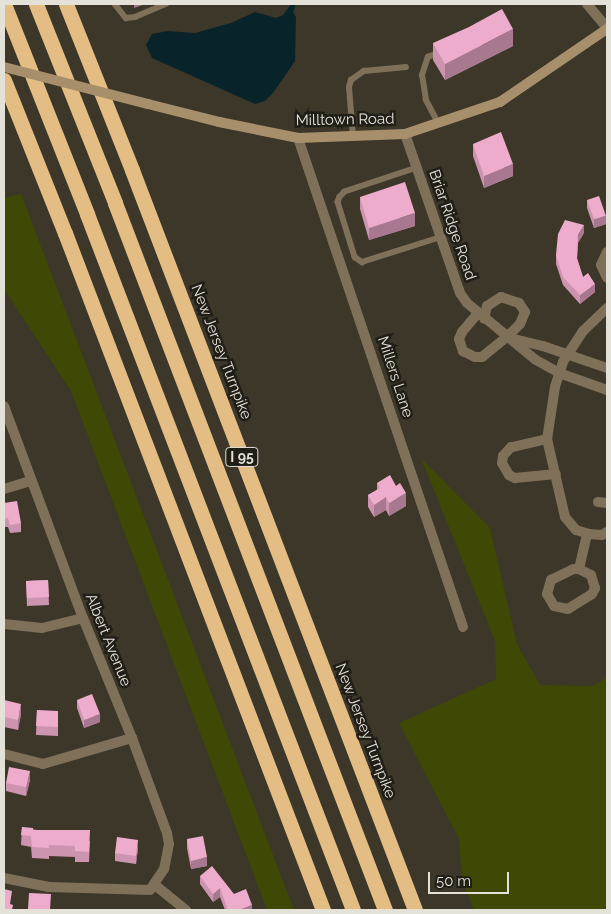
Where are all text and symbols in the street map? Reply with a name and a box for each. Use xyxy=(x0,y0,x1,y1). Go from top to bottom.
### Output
street label: Milltown Road xyxy=(295,110,395,130)
street label: Briar Ridge Road xyxy=(425,167,479,283)
street label: New Jersey Turnpike xyxy=(187,281,255,423)
street label: Millers Lane xyxy=(373,334,417,420)
road number: I 95 xyxy=(224,446,260,468)
street label: Albert Avenue xyxy=(81,591,135,689)
street label: New Jersey Turnpike xyxy=(331,660,399,802)
scale bar xyxy=(431,862,512,894)
text: 50 m xyxy=(436,872,471,890)

